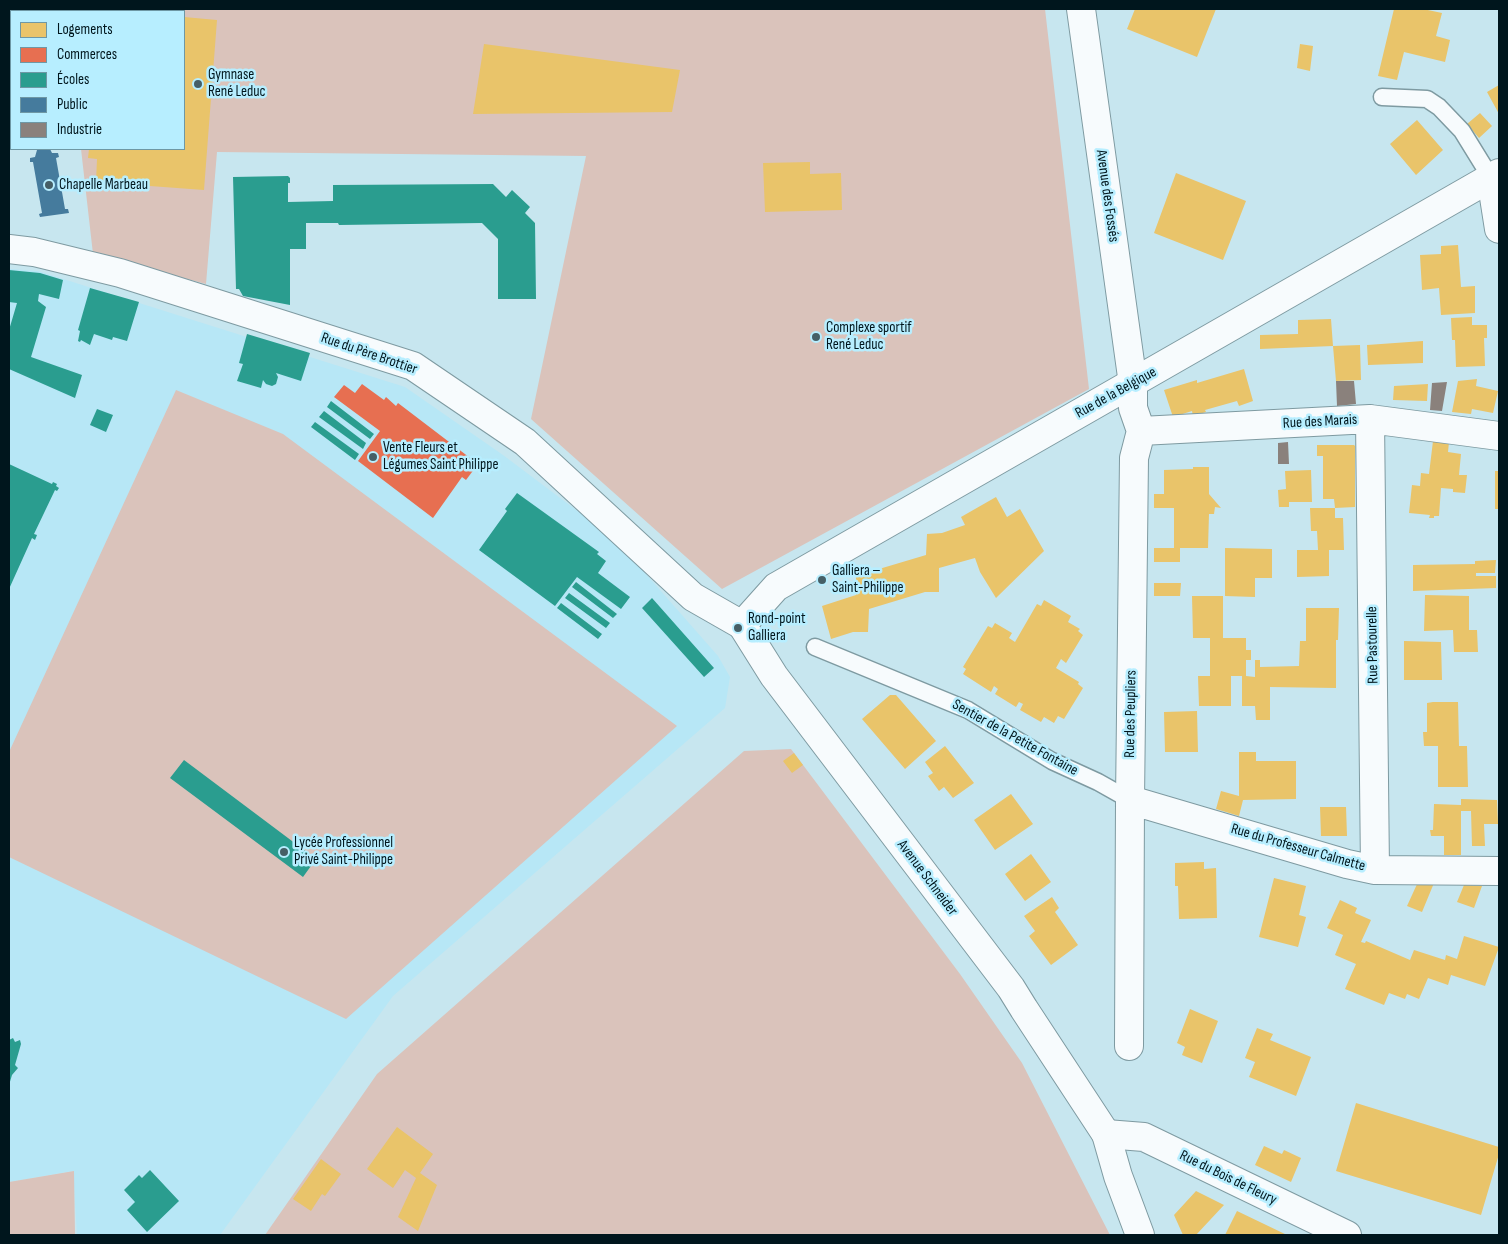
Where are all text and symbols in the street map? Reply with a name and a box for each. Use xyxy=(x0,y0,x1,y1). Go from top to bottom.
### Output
legend xyxy=(10,10,185,150)
text: Logements xyxy=(57,20,113,39)
text: Commerces xyxy=(57,45,117,64)
place label: Gymnase René Leduc xyxy=(208,66,266,101)
text: Écoles xyxy=(57,70,89,89)
marker: Gymnase René Leduc xyxy=(192,78,204,90)
text: Public xyxy=(57,95,88,114)
text: Industrie xyxy=(57,120,102,139)
street label: Avenue des Fossés xyxy=(1092,149,1122,243)
place label: Chapelle Marbeau xyxy=(59,176,148,194)
marker: Chapelle Marbeau xyxy=(43,179,55,191)
place label: Complexe sportif René Leduc xyxy=(826,319,912,354)
street label: Rue du Père Brottier xyxy=(319,329,419,379)
marker: Complexe sportif René Leduc xyxy=(810,331,822,343)
street label: Rue de la Belgique xyxy=(1072,363,1160,423)
street label: Rue des Marais xyxy=(1282,411,1358,433)
place label: Vente Fleurs et Légumes Saint Philippe xyxy=(383,439,498,474)
marker: Vente Fleurs et Légumes Saint Philippe xyxy=(367,451,379,463)
place label: Galliera – Saint-Philippe xyxy=(832,562,903,597)
marker: Galliera – Saint-Philippe xyxy=(816,574,828,586)
street label: Rue Pastourelle xyxy=(1363,606,1383,684)
place label: Rond-point Galliera xyxy=(748,610,805,645)
marker: Rond-point Galliera xyxy=(732,622,744,634)
street label: Rue des Peupliers xyxy=(1121,670,1141,758)
street label: Sentier de la Petite Fontaine xyxy=(949,696,1081,780)
street label: Rue du Professeur Calmette xyxy=(1229,820,1367,876)
place label: Lycée Professionnel Privé Saint-Philippe xyxy=(294,834,393,869)
street label: Avenue Schneider xyxy=(893,837,961,919)
marker: Lycée Professionnel Privé Saint-Philippe xyxy=(278,846,290,858)
street label: Rue du Bois de Fleury xyxy=(1177,1147,1279,1209)

